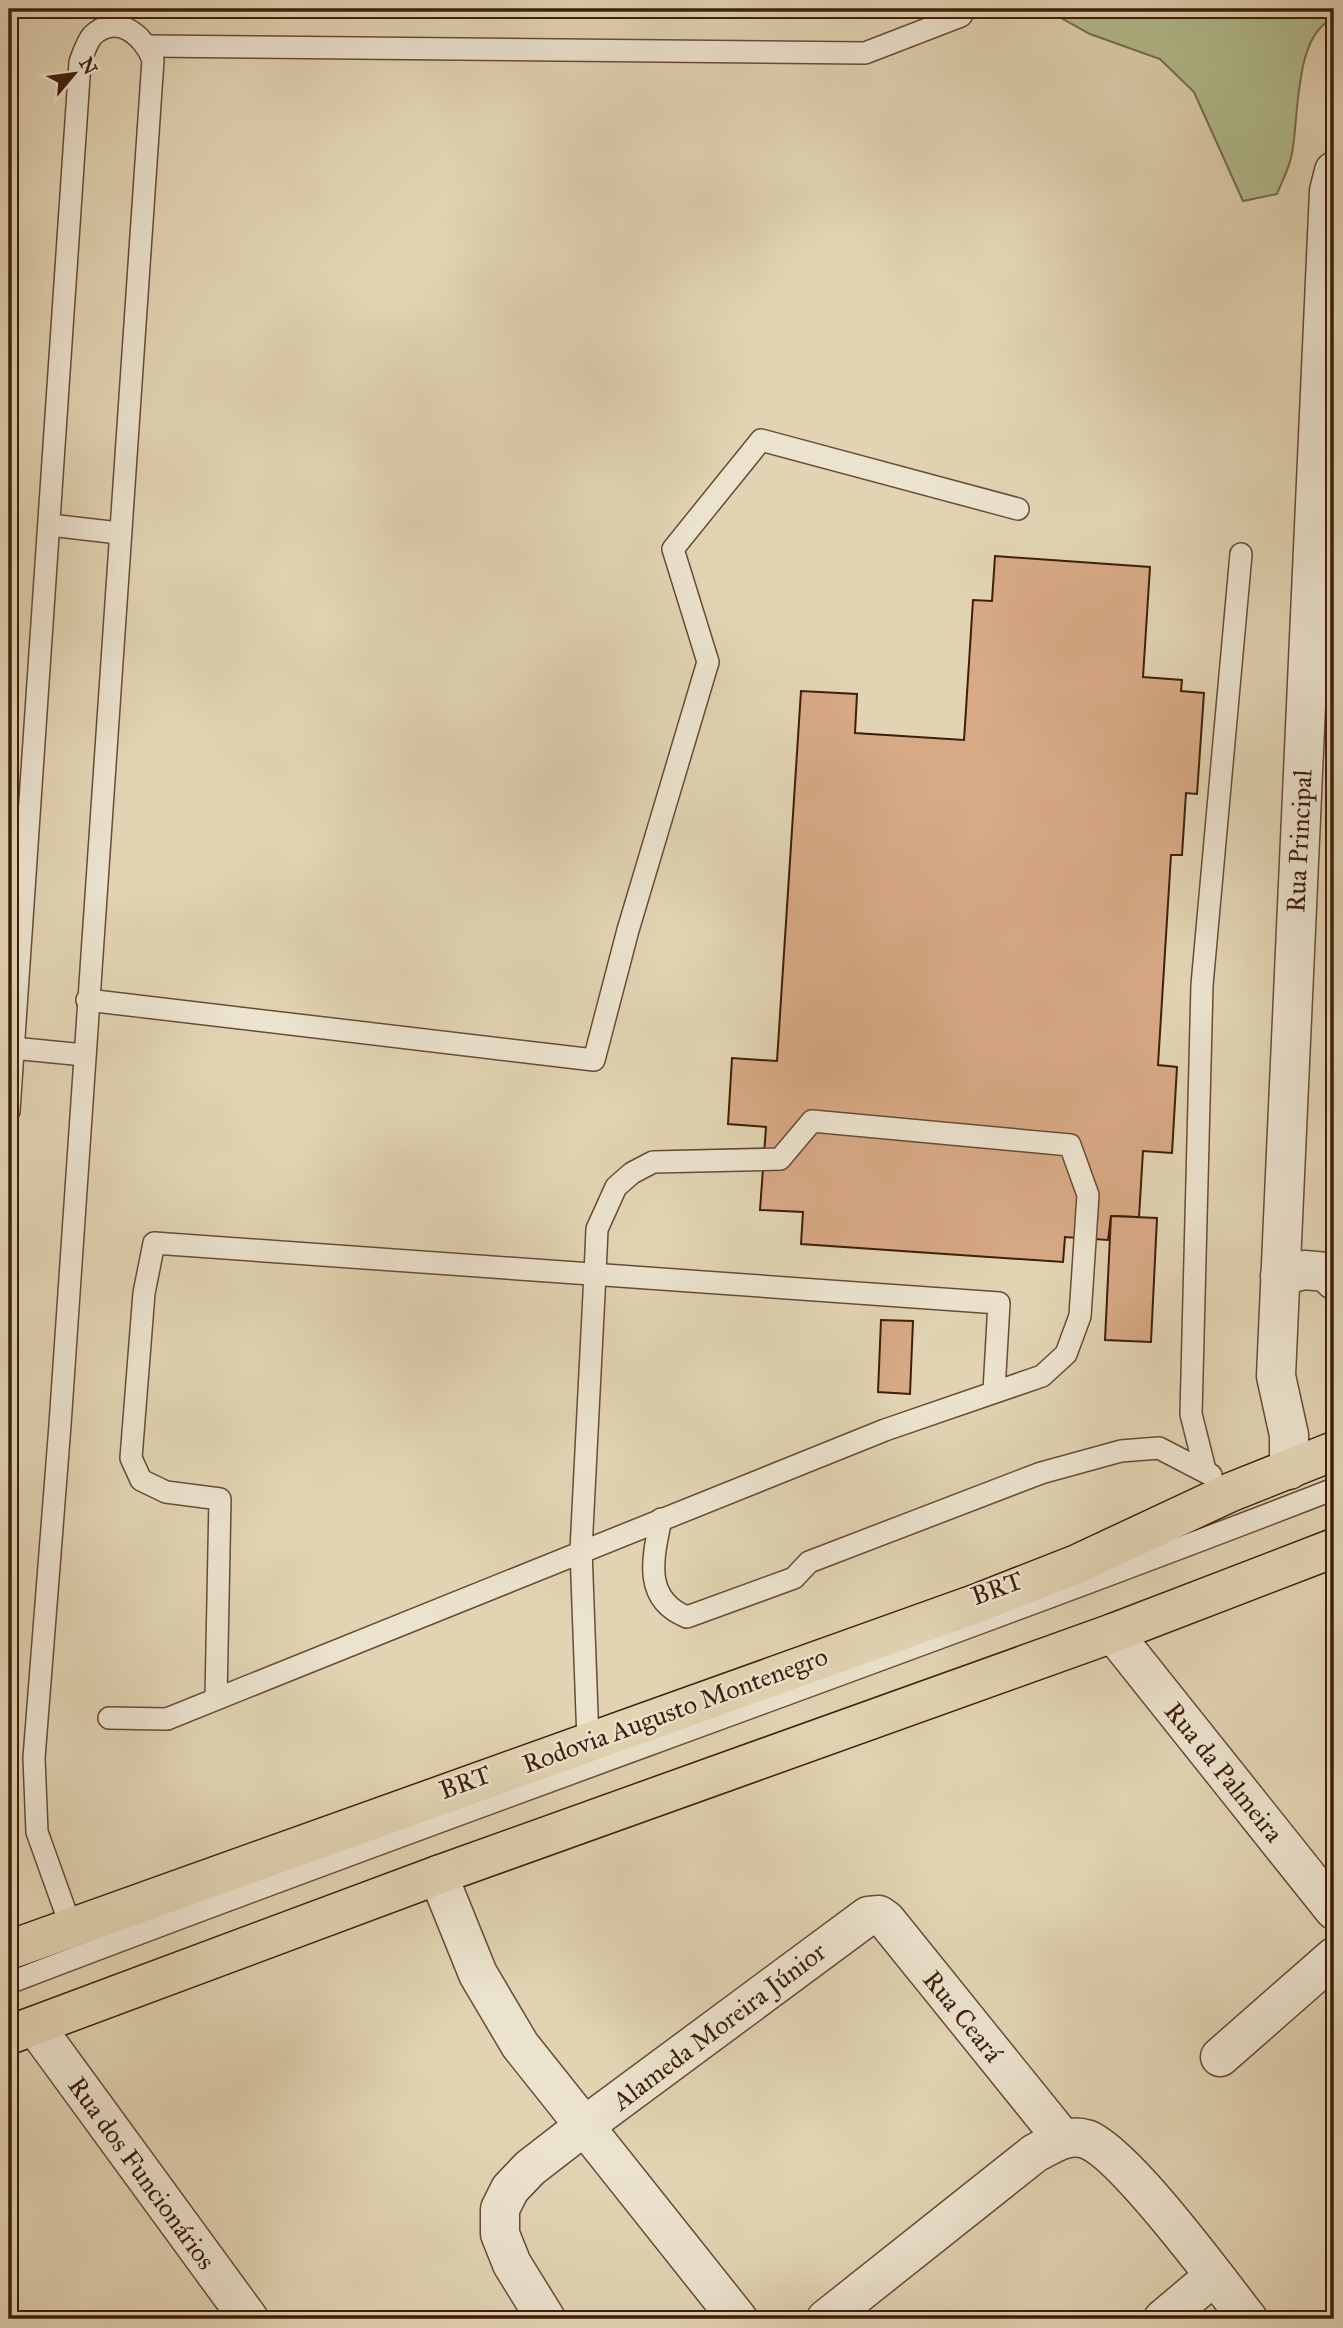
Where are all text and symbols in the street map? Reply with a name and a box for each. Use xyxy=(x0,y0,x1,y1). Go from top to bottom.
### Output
north arrow xyxy=(38,38,108,108)
text: N xyxy=(74,53,102,79)
street label: Rua Principal xyxy=(1279,769,1319,913)
street label: BRT xyxy=(967,1564,1027,1612)
street label: Rodovia Augusto Montenegro xyxy=(518,1640,832,1780)
street label: Rua da Palmeira xyxy=(1158,1695,1290,1849)
street label: BRT xyxy=(435,1758,495,1806)
street label: Alameda Moreira Júnior xyxy=(605,1935,832,2117)
street label: Rua Ceará xyxy=(916,1964,1010,2068)
street label: Rua dos Funcionários xyxy=(61,2070,223,2276)

